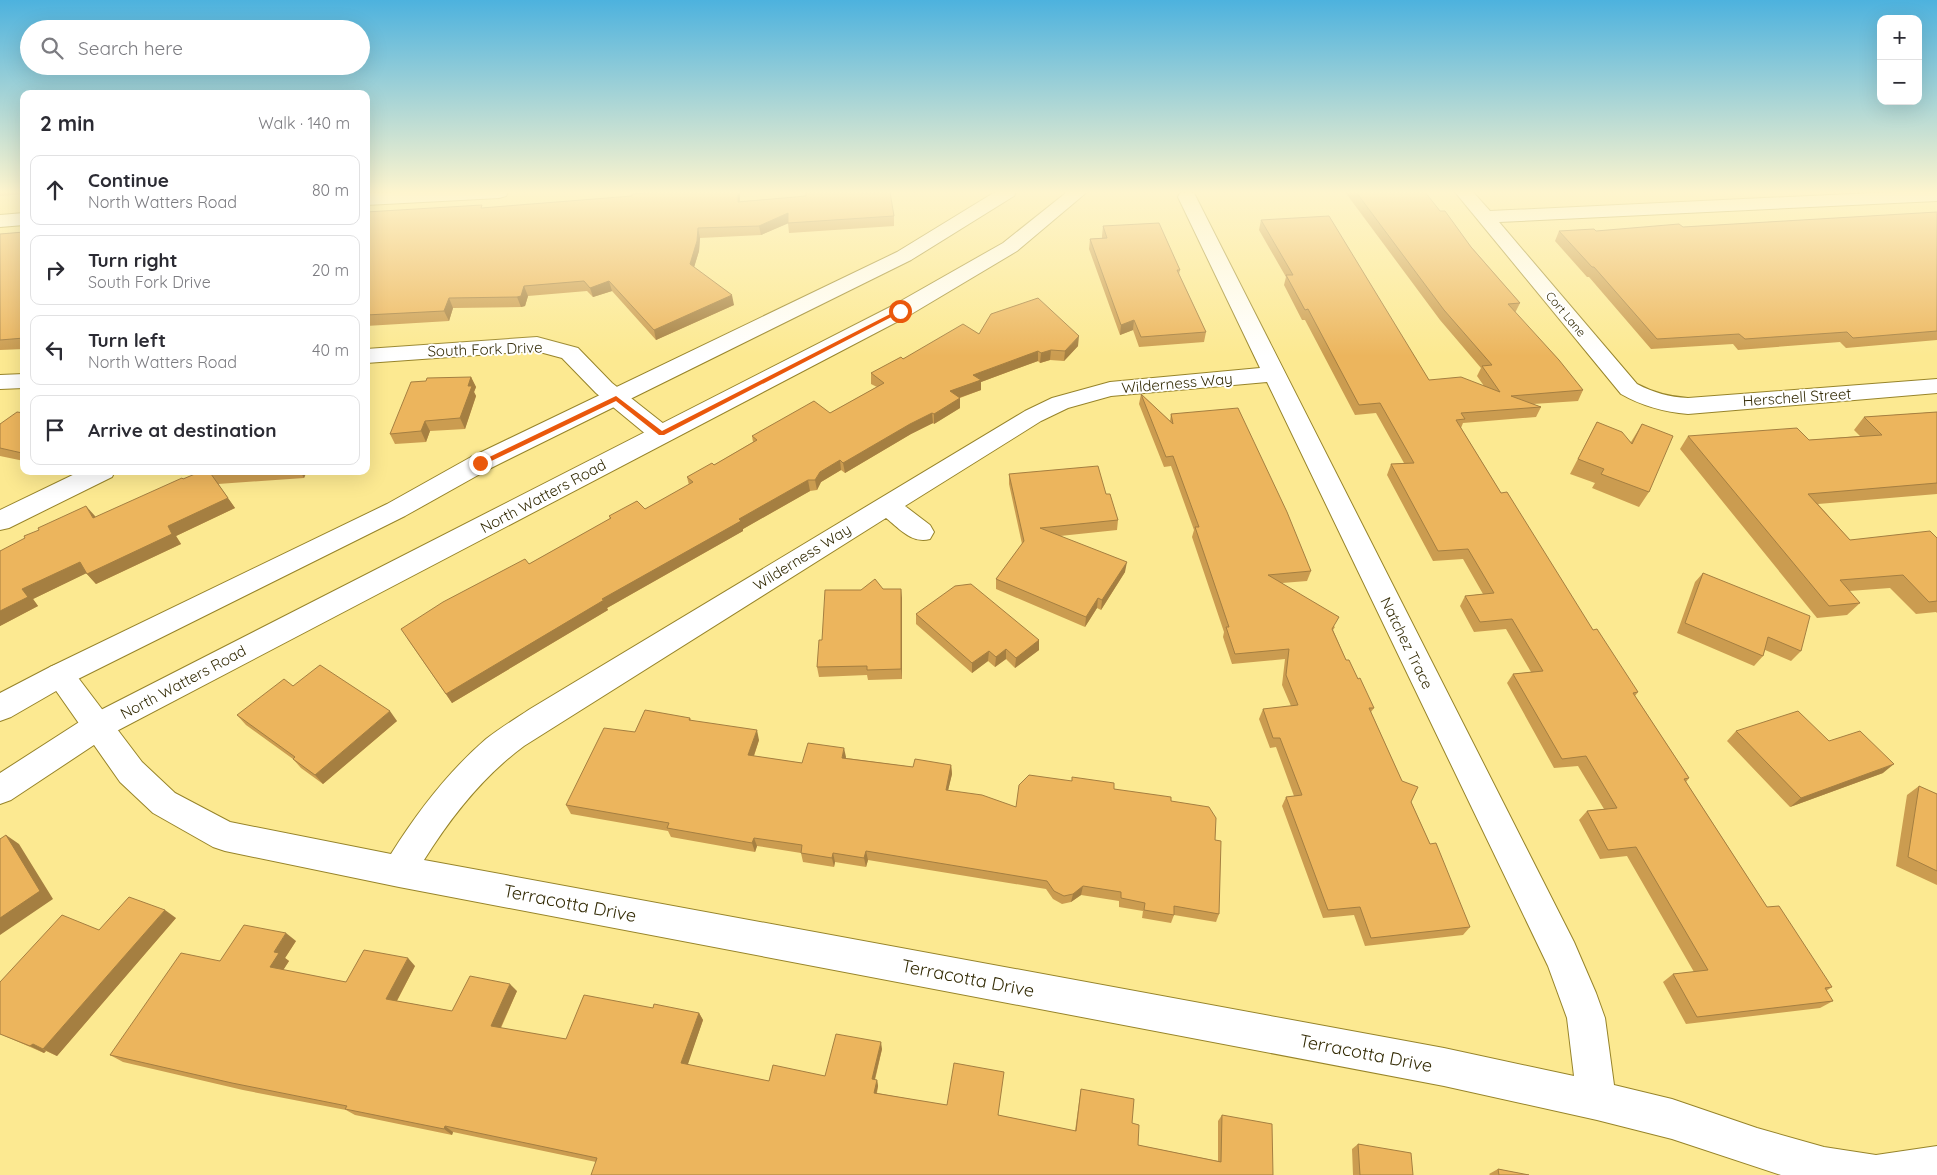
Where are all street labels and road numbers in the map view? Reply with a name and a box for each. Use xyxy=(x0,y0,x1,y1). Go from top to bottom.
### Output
street label: Cort Lane xyxy=(1543,288,1589,340)
street label: South Fork Drive xyxy=(427,337,543,361)
street label: Wilderness Way xyxy=(1121,369,1233,397)
street label: Herschell Street xyxy=(1742,384,1852,410)
street label: North Watters Road xyxy=(477,455,609,537)
street label: Wilderness Way xyxy=(750,519,854,595)
street label: Natchez Trace xyxy=(1377,594,1437,692)
street label: North Watters Road xyxy=(117,641,249,723)
street label: Terracotta Drive xyxy=(502,879,638,927)
street label: Terracotta Drive xyxy=(900,954,1036,1002)
street label: Terracotta Drive xyxy=(1298,1029,1434,1077)

